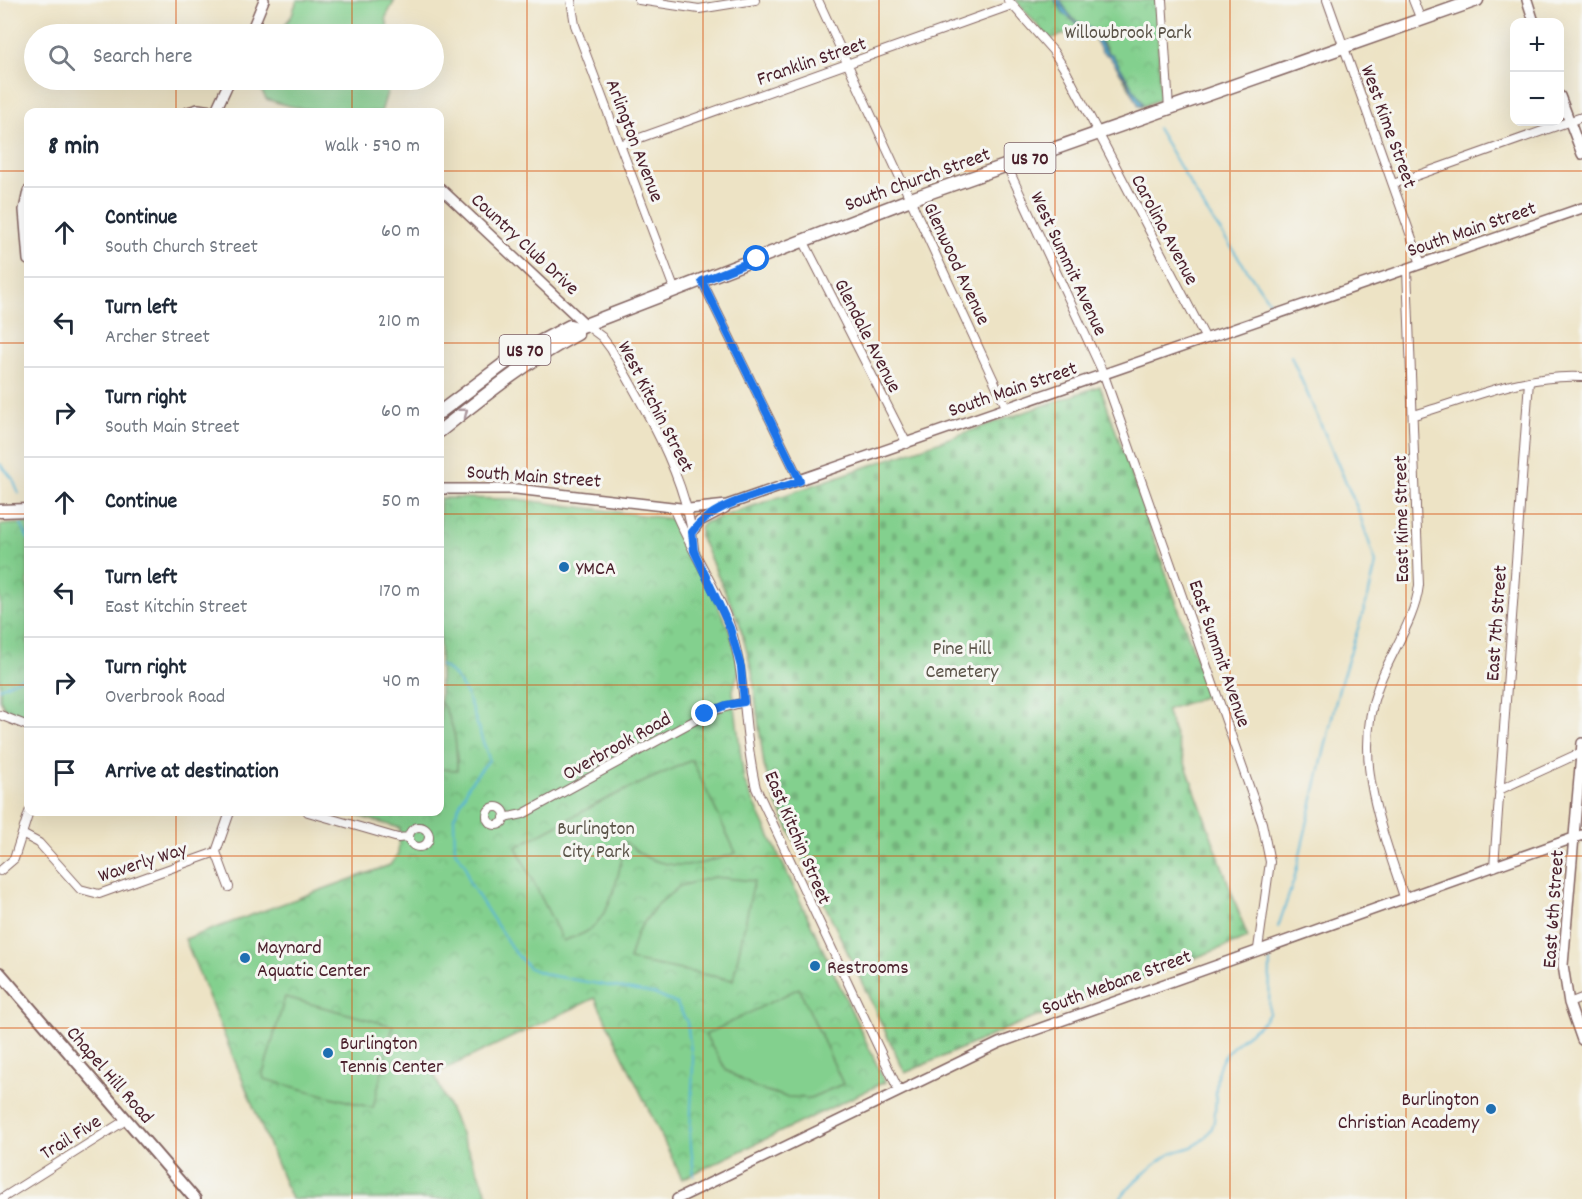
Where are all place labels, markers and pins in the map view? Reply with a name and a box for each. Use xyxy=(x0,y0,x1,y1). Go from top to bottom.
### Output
place label: YMCA xyxy=(576,556,616,584)
marker: YMCA xyxy=(557,560,571,574)
place label: Maynard Aquatic Center xyxy=(257,935,371,986)
marker: Maynard Aquatic Center xyxy=(238,951,252,965)
place label: Restrooms xyxy=(827,955,909,983)
marker: Restrooms xyxy=(808,959,822,973)
place label: Burlington Tennis Center xyxy=(340,1031,444,1082)
marker: Burlington Tennis Center xyxy=(321,1046,335,1060)
place label: Burlington Christian Academy xyxy=(1338,1087,1480,1138)
marker: Burlington Christian Academy xyxy=(1484,1102,1498,1116)

